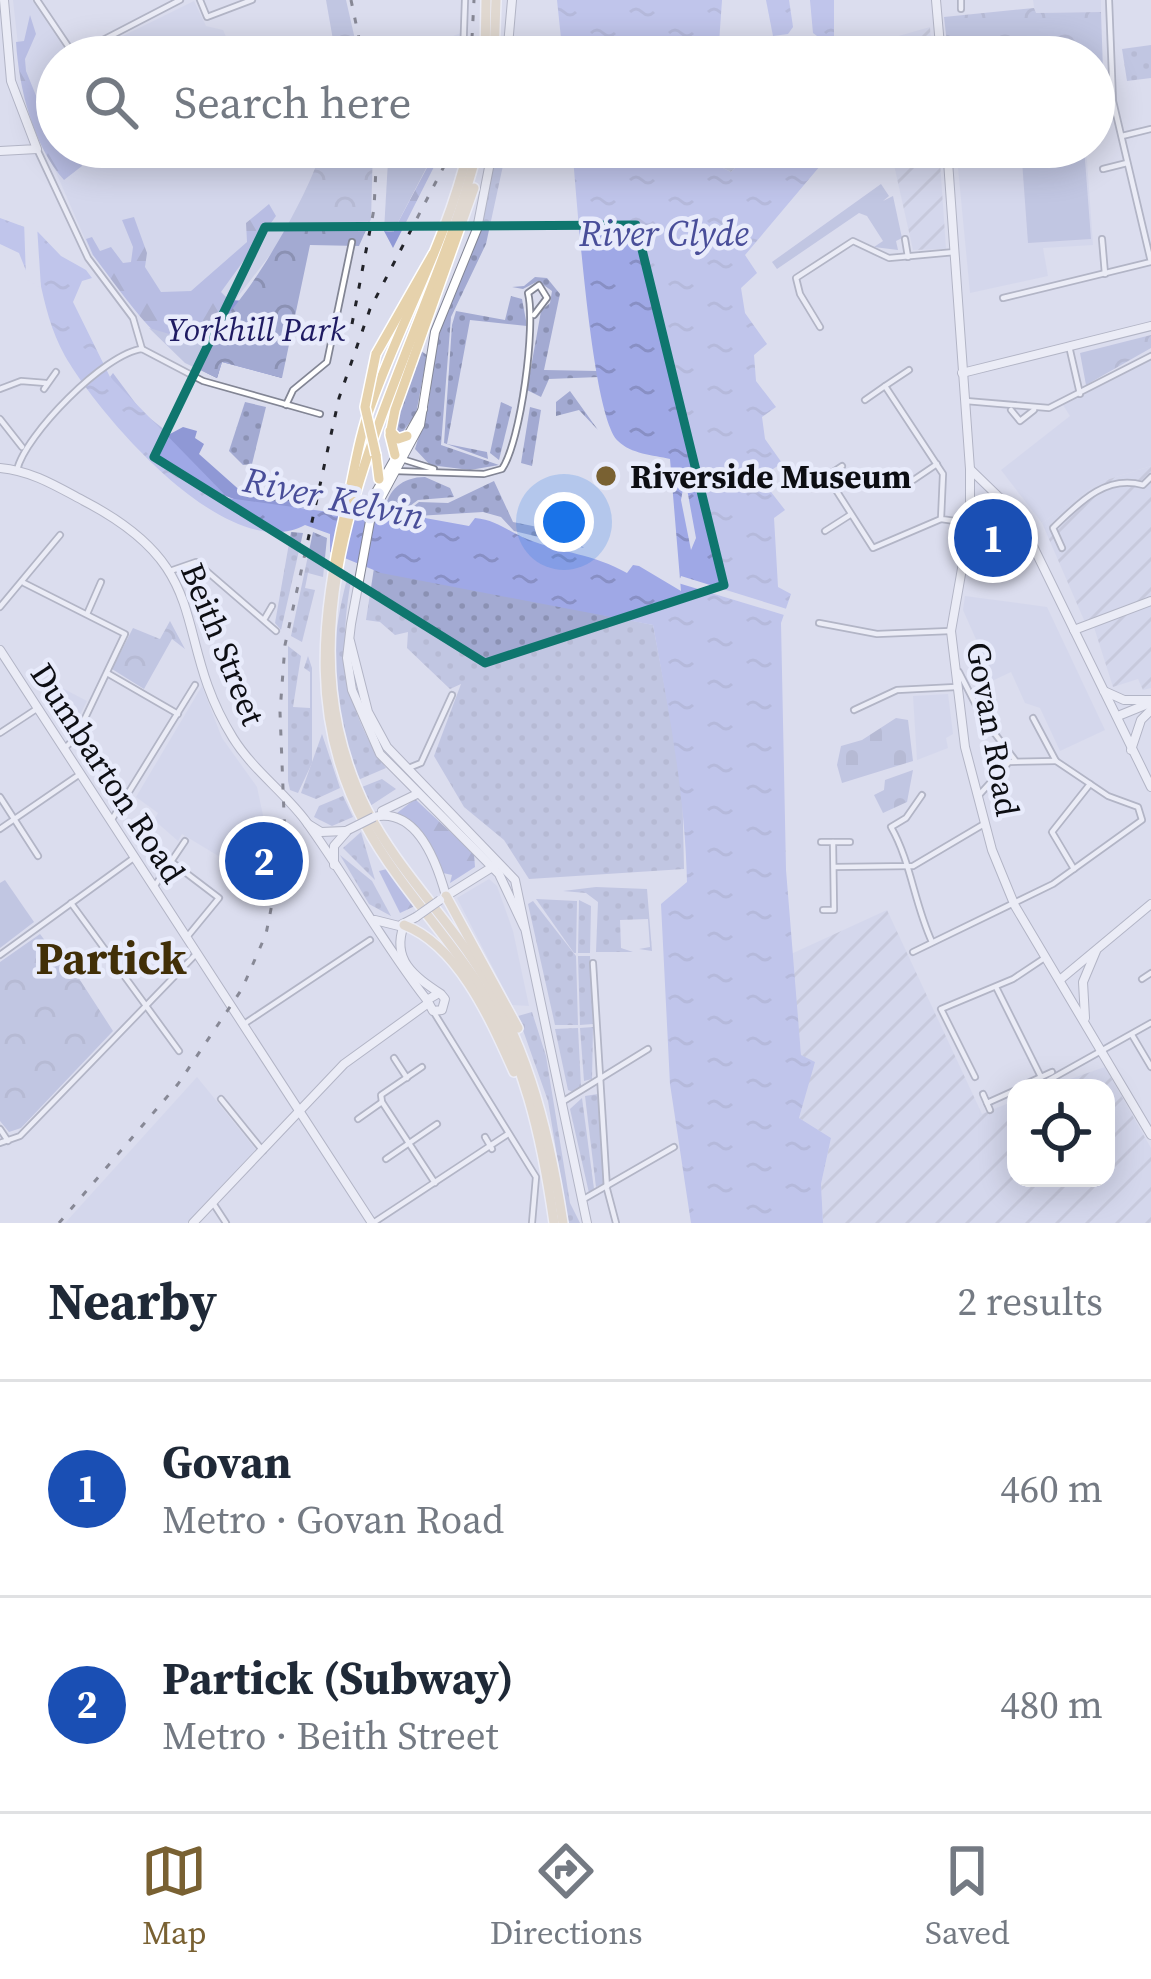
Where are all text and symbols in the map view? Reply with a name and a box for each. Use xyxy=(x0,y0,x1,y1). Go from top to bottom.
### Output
search box xyxy=(36,36,1115,168)
icon: search xyxy=(78,69,144,135)
text: Search here xyxy=(174,71,411,133)
water label: River Clyde xyxy=(578,209,749,258)
park label: Yorkhill Park xyxy=(167,307,346,352)
place label: Riverside Museum xyxy=(630,454,911,499)
water label: River Kelvin xyxy=(238,455,429,541)
marker: Riverside Museum xyxy=(593,463,619,489)
your location xyxy=(534,492,594,552)
pin: 1 xyxy=(954,493,1032,583)
street label: Beith Street xyxy=(170,556,276,732)
street label: Govan Road xyxy=(956,638,1030,820)
street label: Dumbarton Road xyxy=(20,654,196,892)
pin: 2 xyxy=(225,816,303,906)
district label: Partick xyxy=(35,927,187,989)
map controls xyxy=(1007,1079,1115,1187)
button: locate xyxy=(1007,1079,1115,1187)
text: Nearby xyxy=(48,1266,217,1336)
text: 2 results xyxy=(958,1275,1103,1328)
text: Govan xyxy=(162,1431,292,1493)
text: 1 xyxy=(76,1462,98,1515)
text: 460 m xyxy=(1000,1462,1103,1515)
text: Metro · Govan Road xyxy=(162,1493,504,1546)
text: Partick (Subway) xyxy=(162,1647,514,1709)
text: 2 xyxy=(76,1678,98,1731)
text: 480 m xyxy=(1000,1678,1103,1731)
text: Metro · Beith Street xyxy=(162,1709,498,1762)
tab: Map xyxy=(141,1838,207,1955)
tab: Directions xyxy=(490,1838,643,1955)
tab: Saved xyxy=(925,1838,1010,1955)

